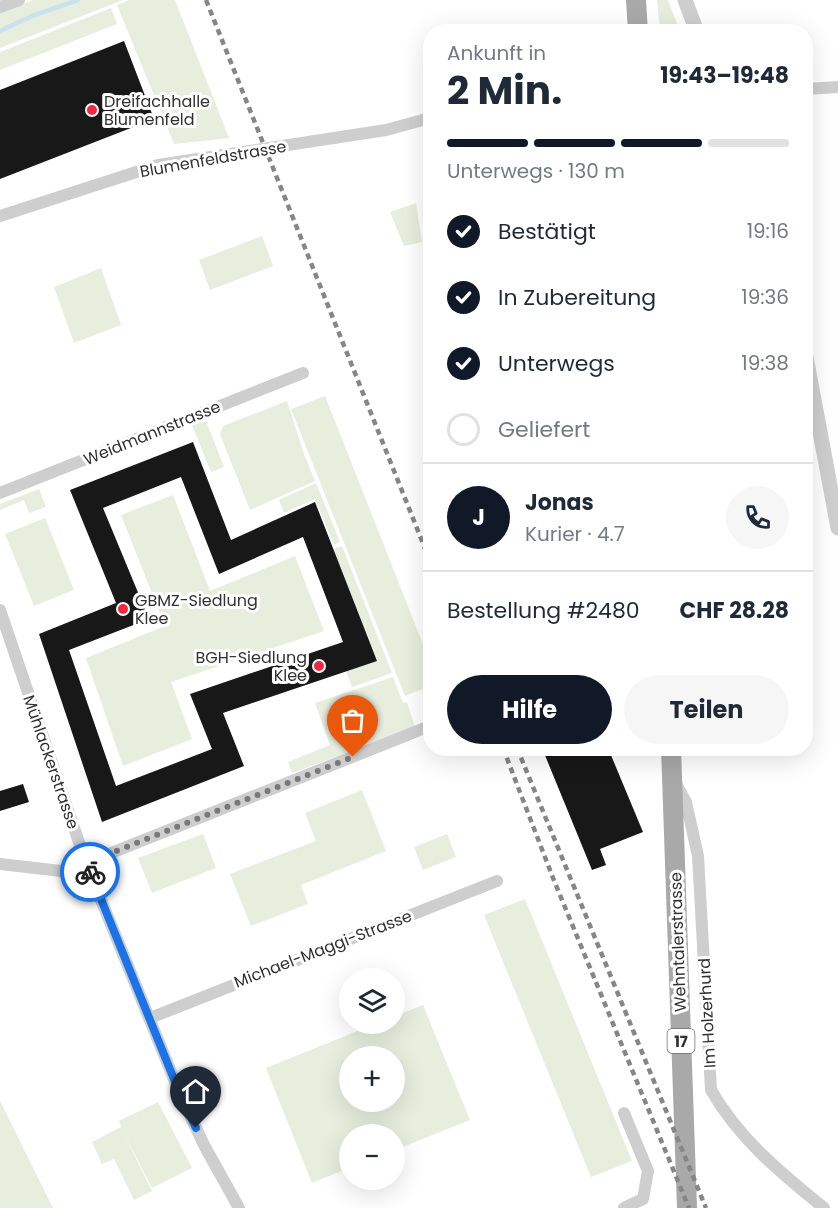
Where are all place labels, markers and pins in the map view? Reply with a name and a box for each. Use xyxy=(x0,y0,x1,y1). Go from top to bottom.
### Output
place label: Dreifachhalle Blumenfeld xyxy=(104,90,210,131)
marker: Dreifachhalle Blumenfeld xyxy=(85,103,99,117)
place label: GBMZ-Siedlung Klee xyxy=(135,589,258,630)
marker: GBMZ-Siedlung Klee xyxy=(116,602,130,616)
place label: BGH-Siedlung Klee xyxy=(196,646,307,687)
marker: BGH-Siedlung Klee xyxy=(312,659,326,673)
pin xyxy=(327,695,378,757)
pin xyxy=(170,1066,221,1128)

